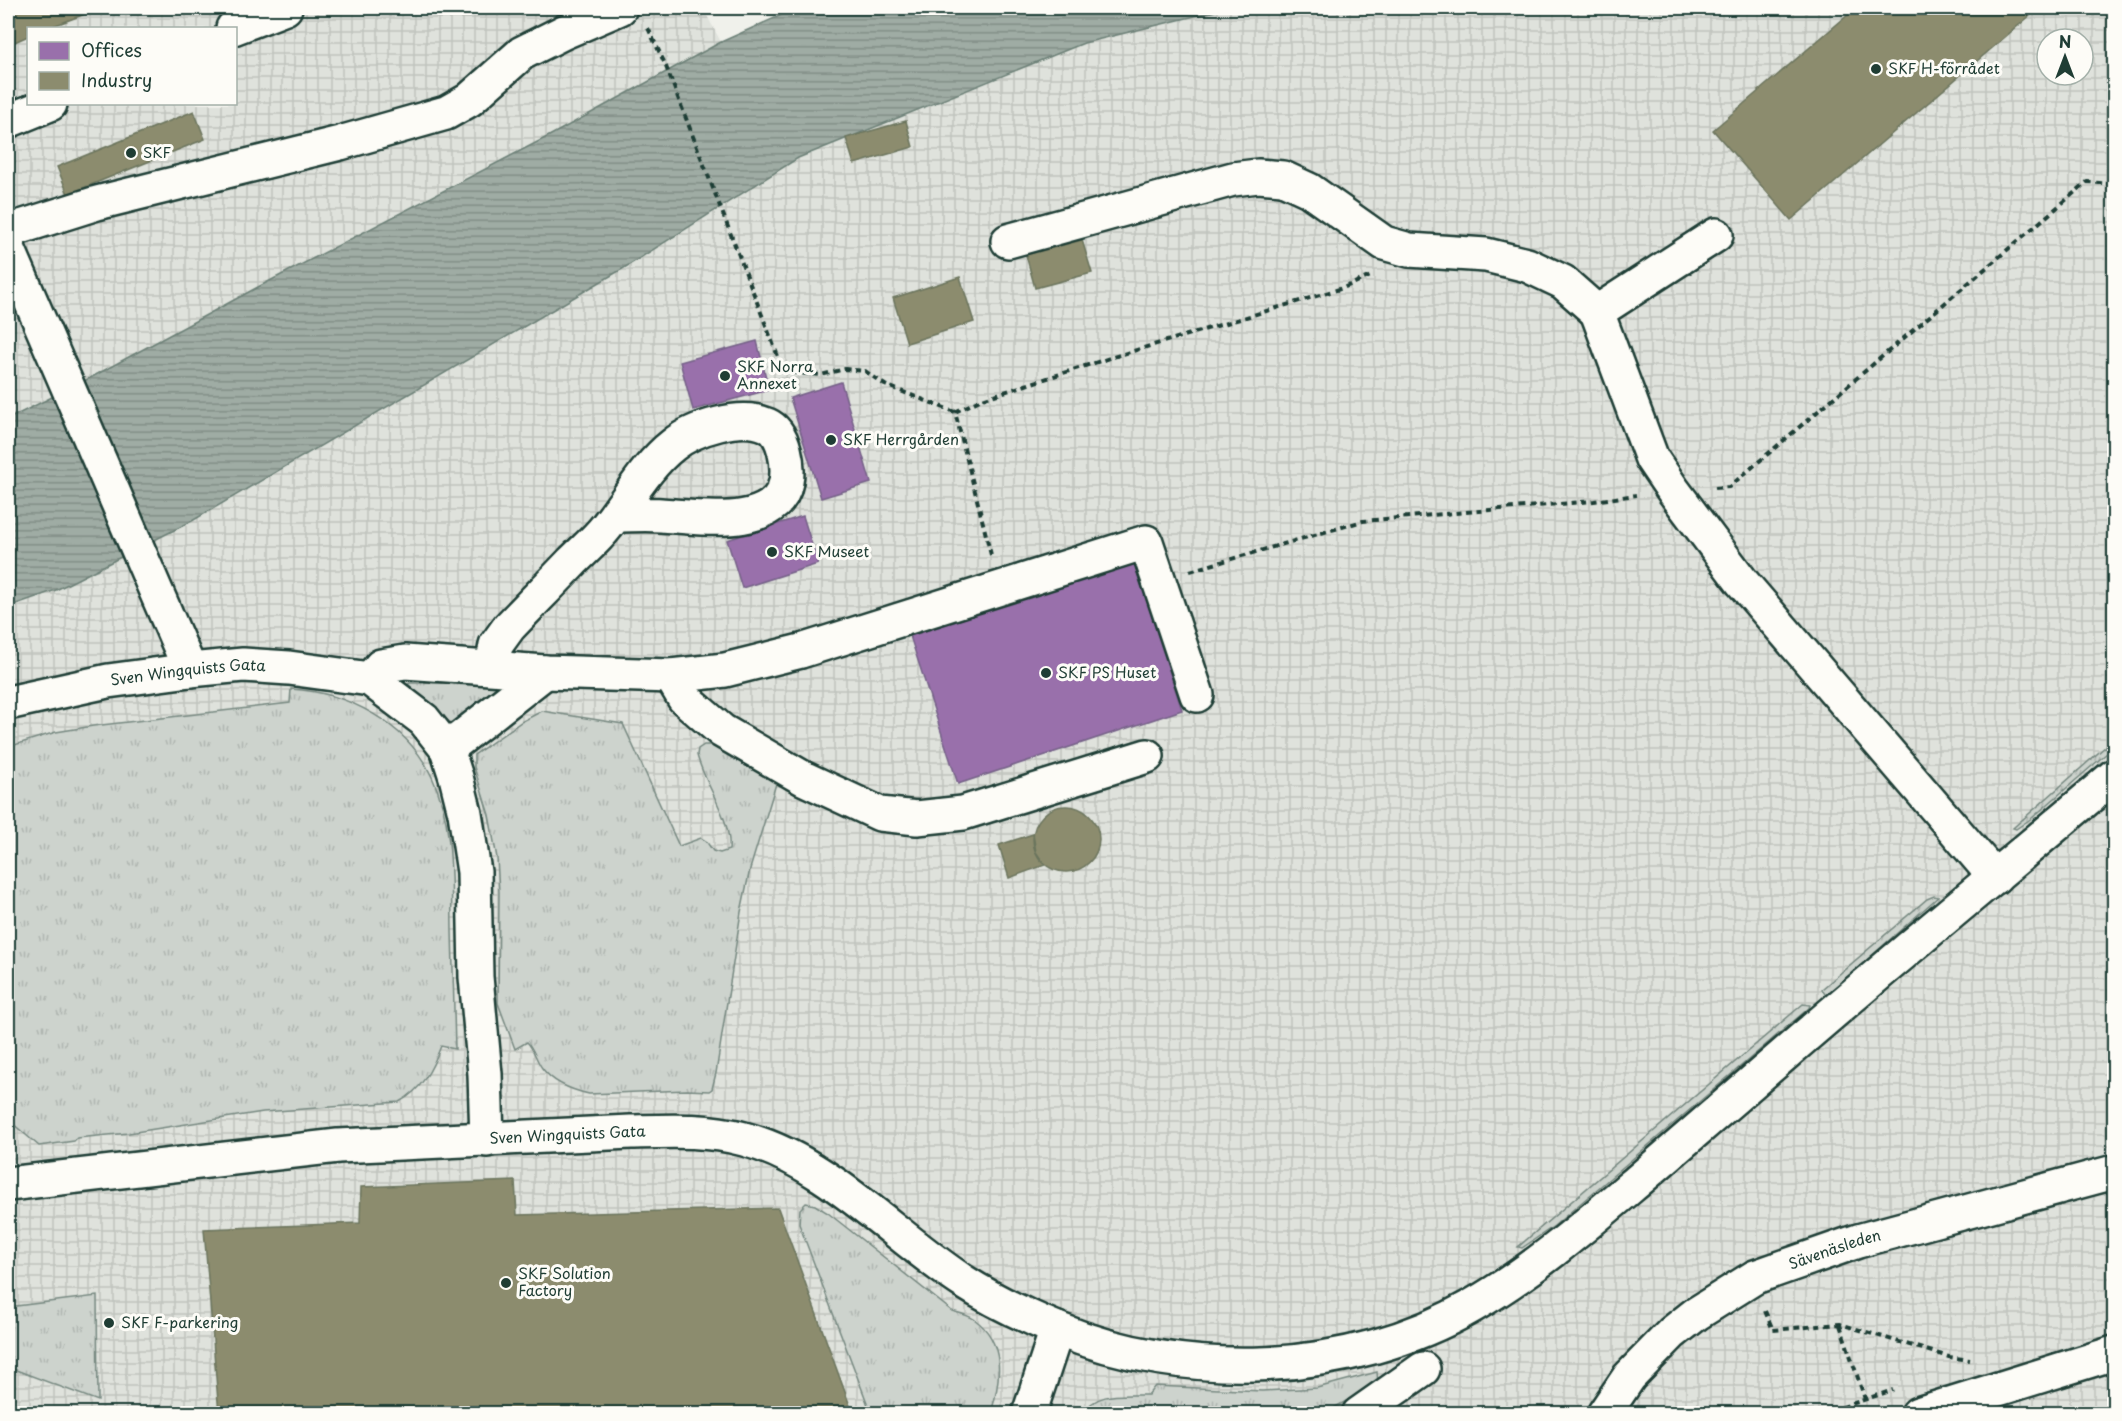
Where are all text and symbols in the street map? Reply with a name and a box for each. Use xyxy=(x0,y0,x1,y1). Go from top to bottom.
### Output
legend xyxy=(27,27,237,105)
north arrow xyxy=(2035,27,2095,87)
text: N xyxy=(2059,29,2071,53)
text: Offices xyxy=(81,36,142,63)
place label: SKF H-förrådet xyxy=(1888,56,2000,79)
marker: SKF H-förrådet xyxy=(1869,62,1883,76)
text: Industry xyxy=(81,66,152,93)
place label: SKF xyxy=(143,140,172,163)
marker: SKF xyxy=(124,146,138,160)
place label: SKF Norra Annexet xyxy=(737,354,814,394)
marker: SKF Norra Annexet xyxy=(718,369,732,383)
place label: SKF Herrgården xyxy=(843,427,959,450)
marker: SKF Herrgården xyxy=(824,433,838,447)
place label: SKF Museet xyxy=(784,539,870,562)
marker: SKF Museet xyxy=(765,545,779,559)
street label: Sven Wingquists Gata xyxy=(109,652,267,691)
place label: SKF PS Huset xyxy=(1058,660,1156,683)
marker: SKF PS Huset xyxy=(1039,666,1053,680)
street label: Sven Wingquists Gata xyxy=(489,1119,646,1149)
street label: Sävenäsleden xyxy=(1785,1222,1883,1274)
place label: SKF Solution Factory xyxy=(518,1261,611,1301)
marker: SKF Solution Factory xyxy=(499,1276,513,1290)
place label: SKF F-parkering xyxy=(121,1310,238,1333)
marker: SKF F-parkering xyxy=(102,1316,116,1330)

